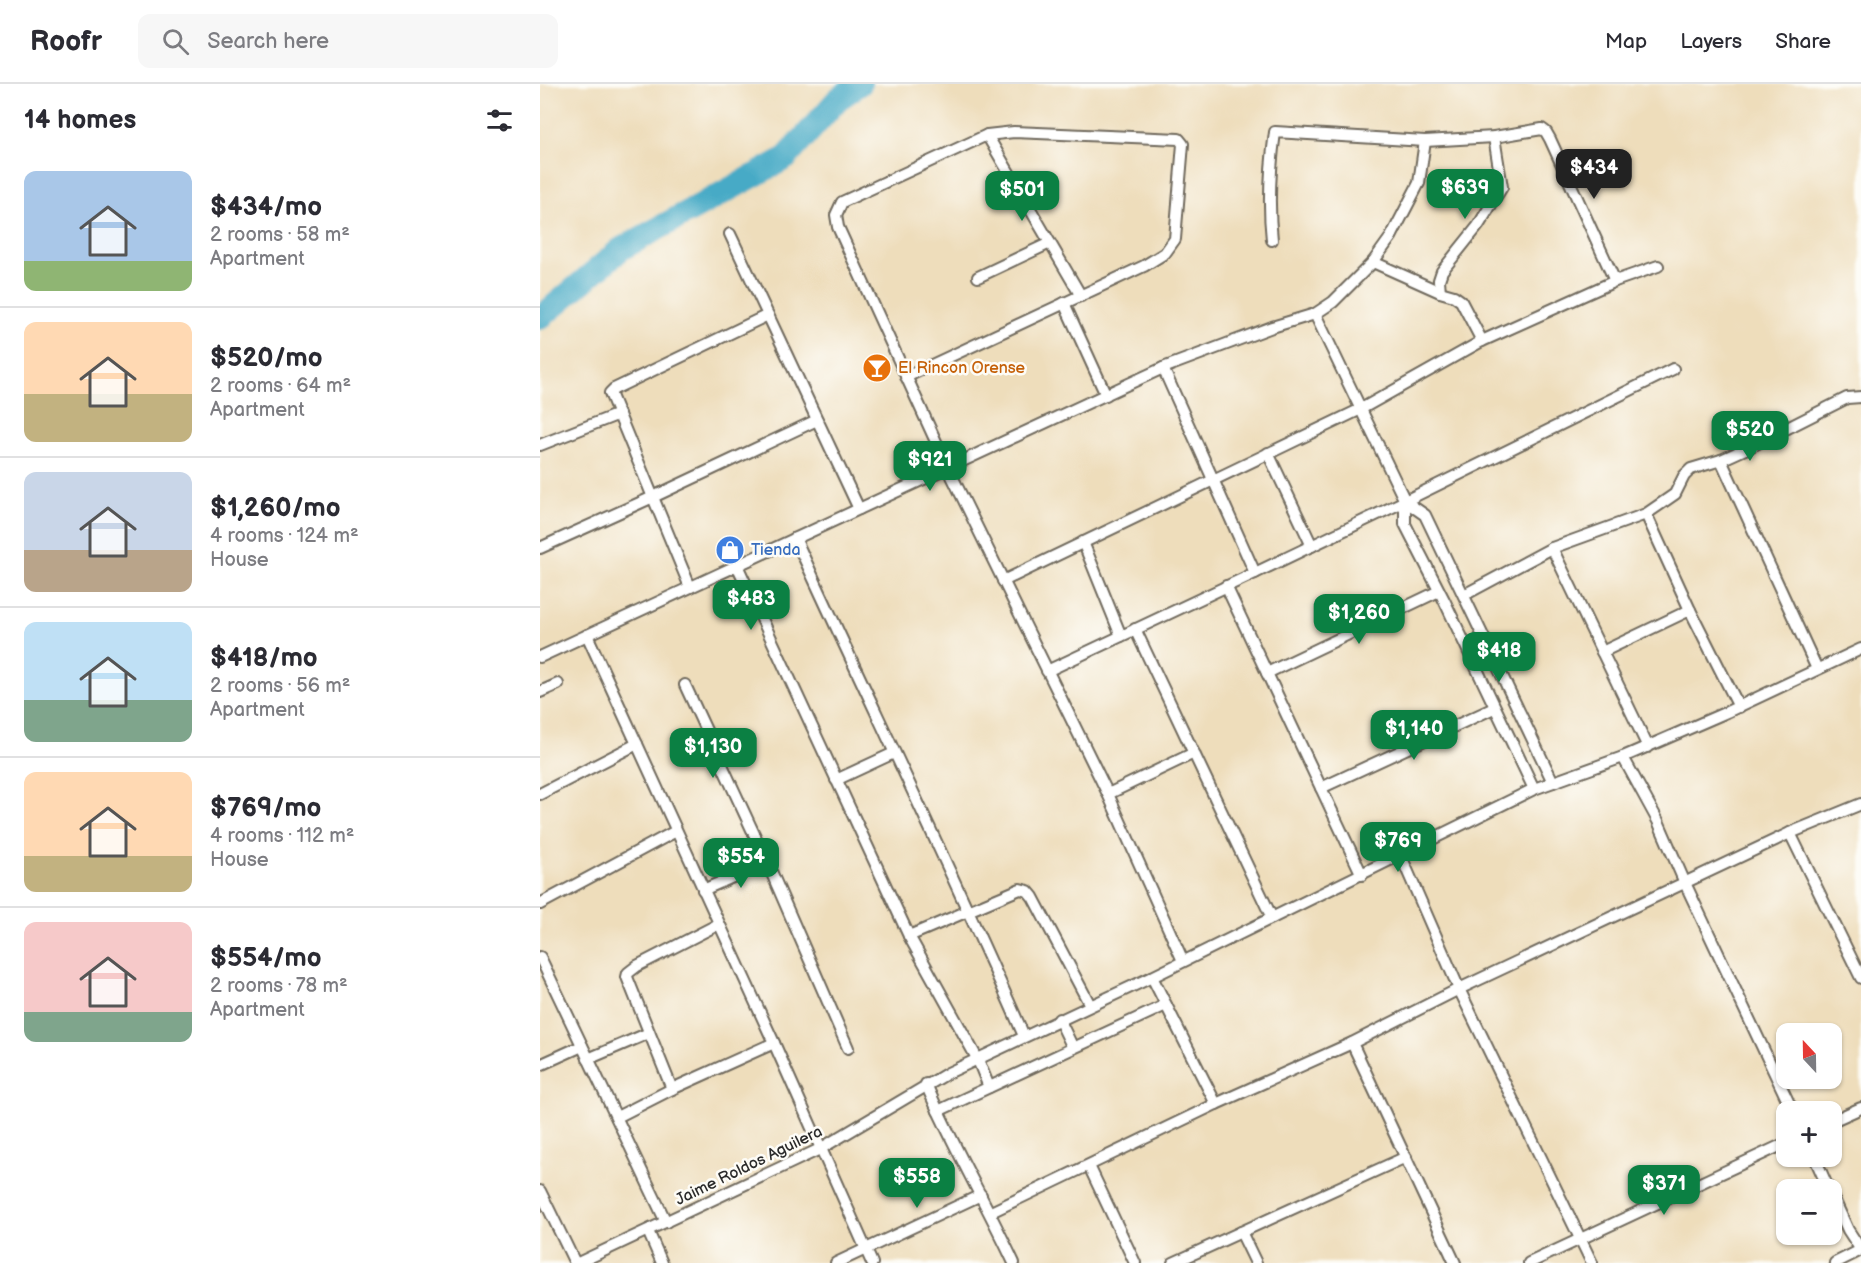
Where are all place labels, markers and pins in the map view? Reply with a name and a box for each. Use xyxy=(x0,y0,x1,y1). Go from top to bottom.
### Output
pin: $434 xyxy=(1558,149,1630,200)
pin: $639 xyxy=(1429,169,1501,220)
pin: $501 xyxy=(986,171,1058,222)
bar icon: El Rincon Orense xyxy=(861,352,893,384)
place label: El Rincon Orense xyxy=(898,359,1026,378)
pin: $520 xyxy=(1714,411,1786,462)
pin: $921 xyxy=(894,441,966,492)
shop icon: Tienda xyxy=(714,534,746,566)
place label: Tienda xyxy=(751,541,800,560)
pin: $483 xyxy=(715,580,787,631)
pin: $1,260 xyxy=(1310,594,1408,645)
pin: $418 xyxy=(1463,632,1535,683)
pin: $1,140 xyxy=(1365,710,1463,761)
pin: $1,130 xyxy=(664,728,762,779)
pin: $769 xyxy=(1362,822,1434,873)
pin: $554 xyxy=(705,838,777,889)
pin: $558 xyxy=(881,1158,953,1209)
pin: $371 xyxy=(1628,1165,1700,1216)

